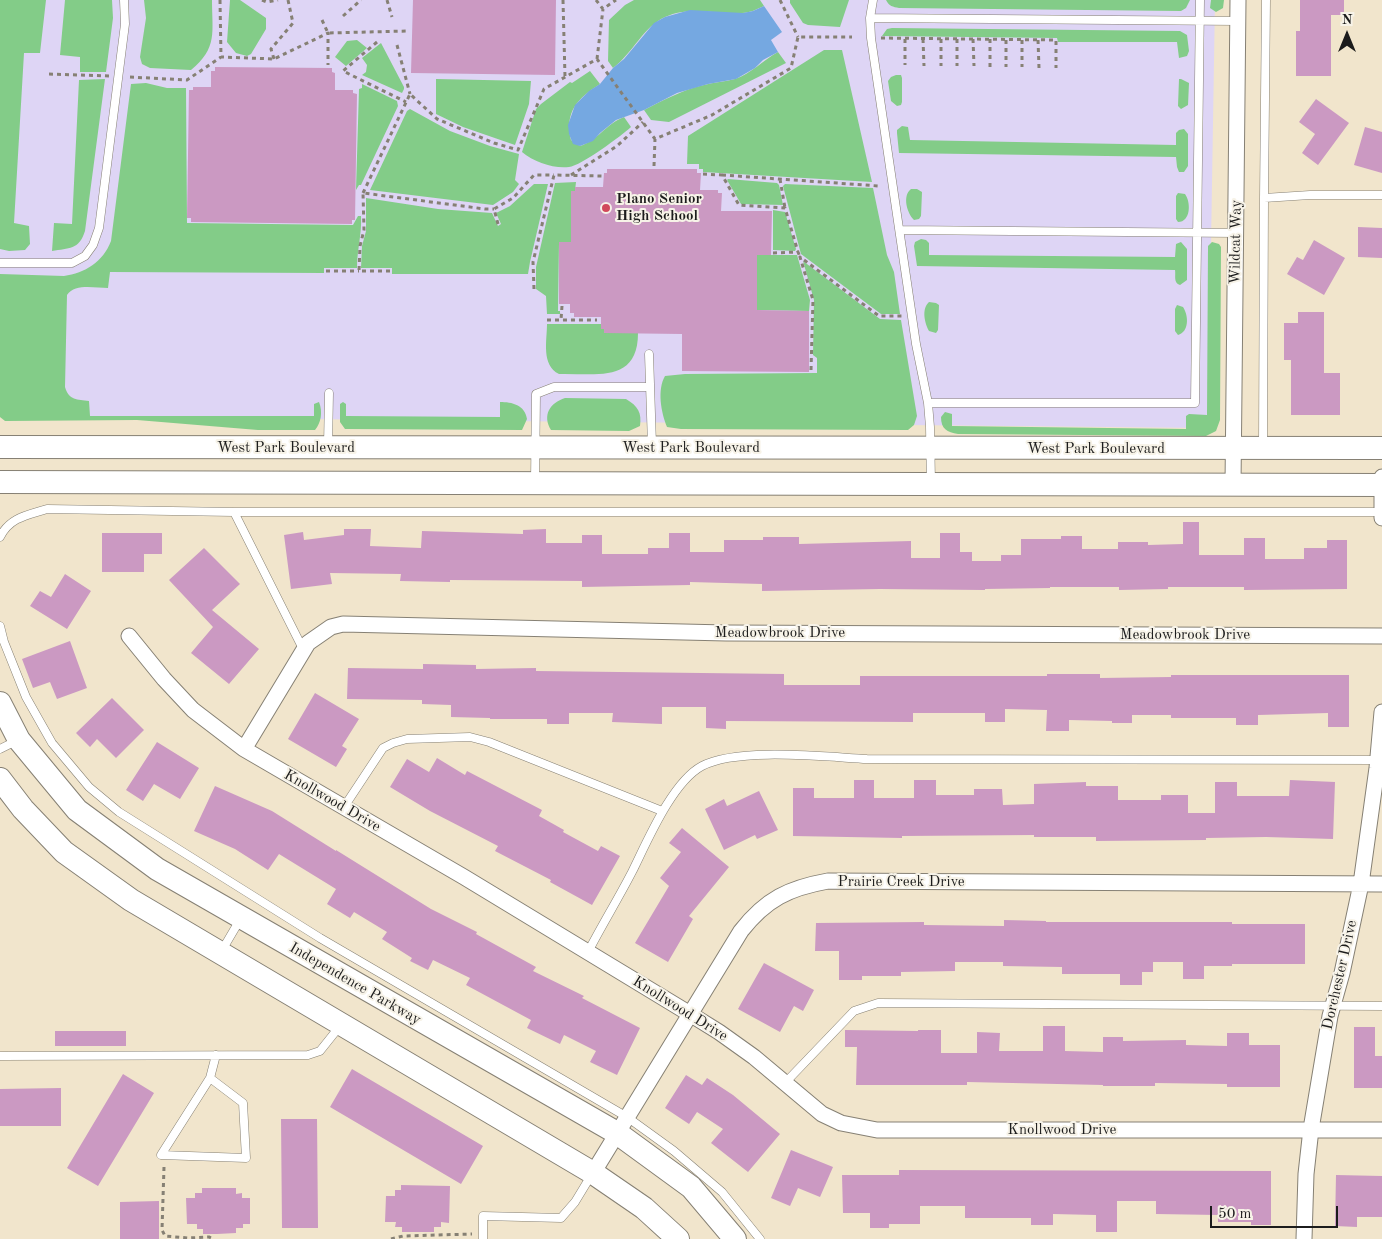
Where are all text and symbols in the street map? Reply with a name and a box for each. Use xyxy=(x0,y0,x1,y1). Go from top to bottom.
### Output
north arrow xyxy=(1322,10,1372,60)
text: N xyxy=(1342,13,1352,27)
place label: Plano Senior High School xyxy=(616,190,702,225)
street label: Wildcat Way xyxy=(1226,200,1246,284)
marker: Plano Senior High School xyxy=(600,202,612,214)
street label: West Park Boulevard xyxy=(217,439,355,457)
street label: West Park Boulevard xyxy=(622,439,760,457)
street label: West Park Boulevard xyxy=(1027,440,1165,458)
street label: Meadowbrook Drive xyxy=(715,624,845,642)
street label: Meadowbrook Drive xyxy=(1120,626,1250,644)
street label: Knollwood Drive xyxy=(280,766,384,836)
street label: Prairie Creek Drive xyxy=(837,873,965,891)
street label: Dorchester Drive xyxy=(1319,918,1361,1032)
street label: Independence Parkway xyxy=(286,939,424,1029)
street label: Knollwood Drive xyxy=(629,973,731,1045)
street label: Knollwood Drive xyxy=(1008,1121,1116,1139)
scale bar xyxy=(1212,1196,1340,1228)
text: 50 m xyxy=(1218,1207,1252,1222)

